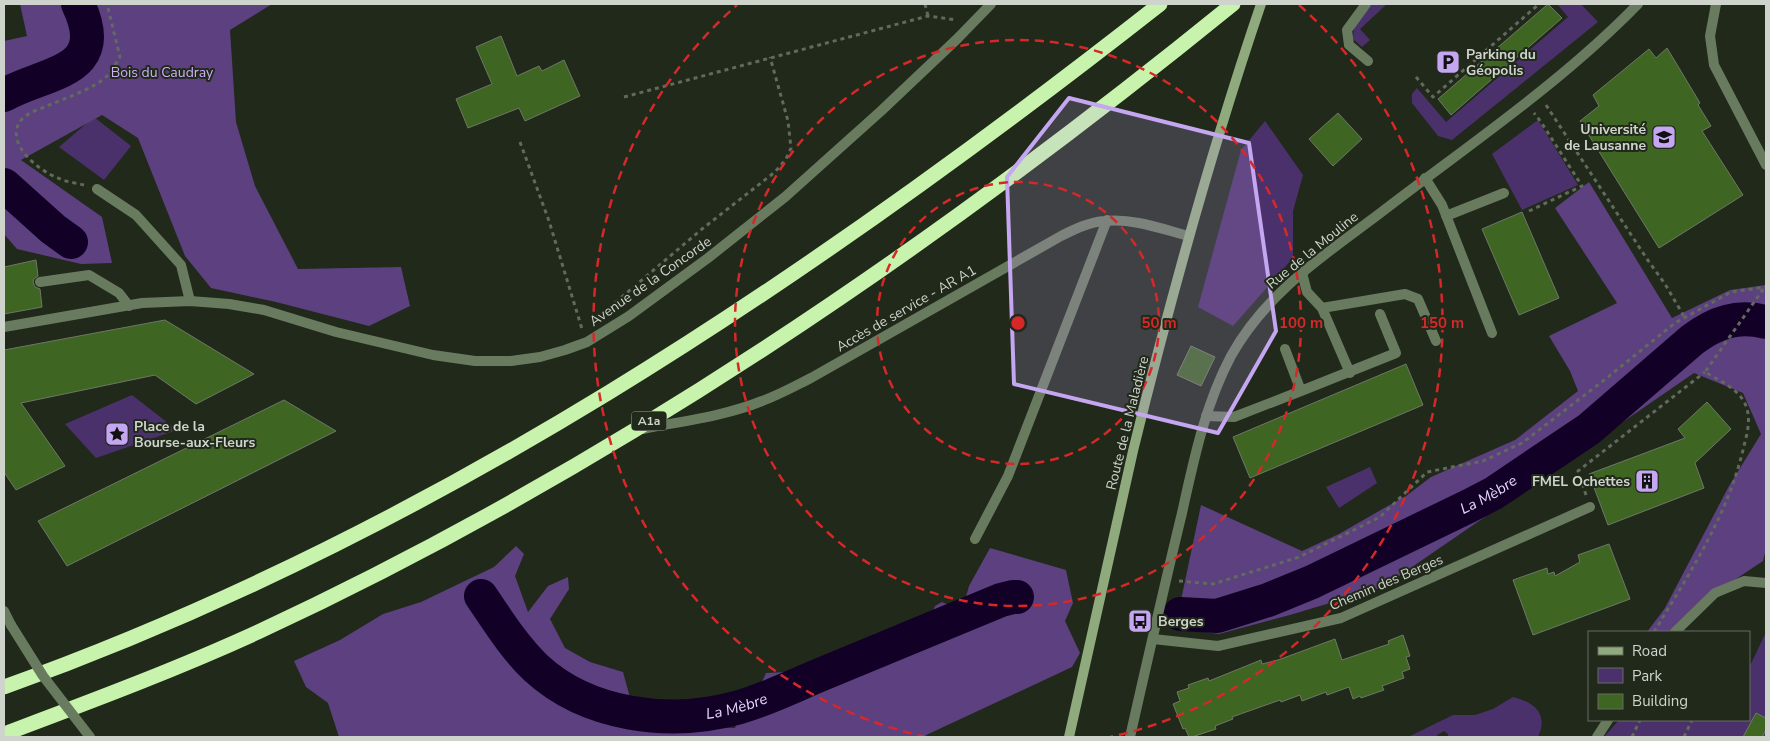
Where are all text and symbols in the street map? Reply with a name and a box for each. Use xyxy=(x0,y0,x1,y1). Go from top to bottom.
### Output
place label: Parking du Géopolis xyxy=(1466,45,1536,80)
parking icon: Parking du Géopolis xyxy=(1435,49,1461,75)
park label: Bois du Caudray xyxy=(111,63,214,82)
place label: Université de Lausanne xyxy=(1564,120,1646,155)
school or university icon: Université de Lausanne xyxy=(1651,124,1677,150)
street label: Rue de la Mouline xyxy=(1262,207,1362,293)
street label: Avenue de la Concorde xyxy=(585,232,715,331)
street label: Accès de service - AR A1 xyxy=(833,261,980,356)
text: 50 m xyxy=(1141,313,1177,333)
text: 100 m xyxy=(1279,313,1323,333)
text: 150 m xyxy=(1420,313,1464,333)
centre of rings xyxy=(1009,314,1027,332)
street label: Route de la Maladière xyxy=(1102,354,1153,492)
road number: A1a xyxy=(632,412,666,431)
place label: Place de la Bourse-aux-Fleurs xyxy=(134,417,255,452)
place icon: Place de la Bourse-aux-Fleurs xyxy=(104,421,130,447)
building icon: FMEL Ochettes xyxy=(1634,468,1660,494)
water label: La Mèbre xyxy=(1457,470,1521,519)
place label: FMEL Ochettes xyxy=(1532,472,1630,491)
street label: Chemin des Berges xyxy=(1326,550,1446,615)
bus stop icon: Berges xyxy=(1127,608,1153,634)
place label: Berges xyxy=(1158,612,1204,631)
legend xyxy=(1588,631,1750,721)
text: Road xyxy=(1632,641,1667,661)
text: Park xyxy=(1632,666,1662,686)
water label: La Mèbre xyxy=(705,688,770,724)
text: Building xyxy=(1632,691,1688,711)

